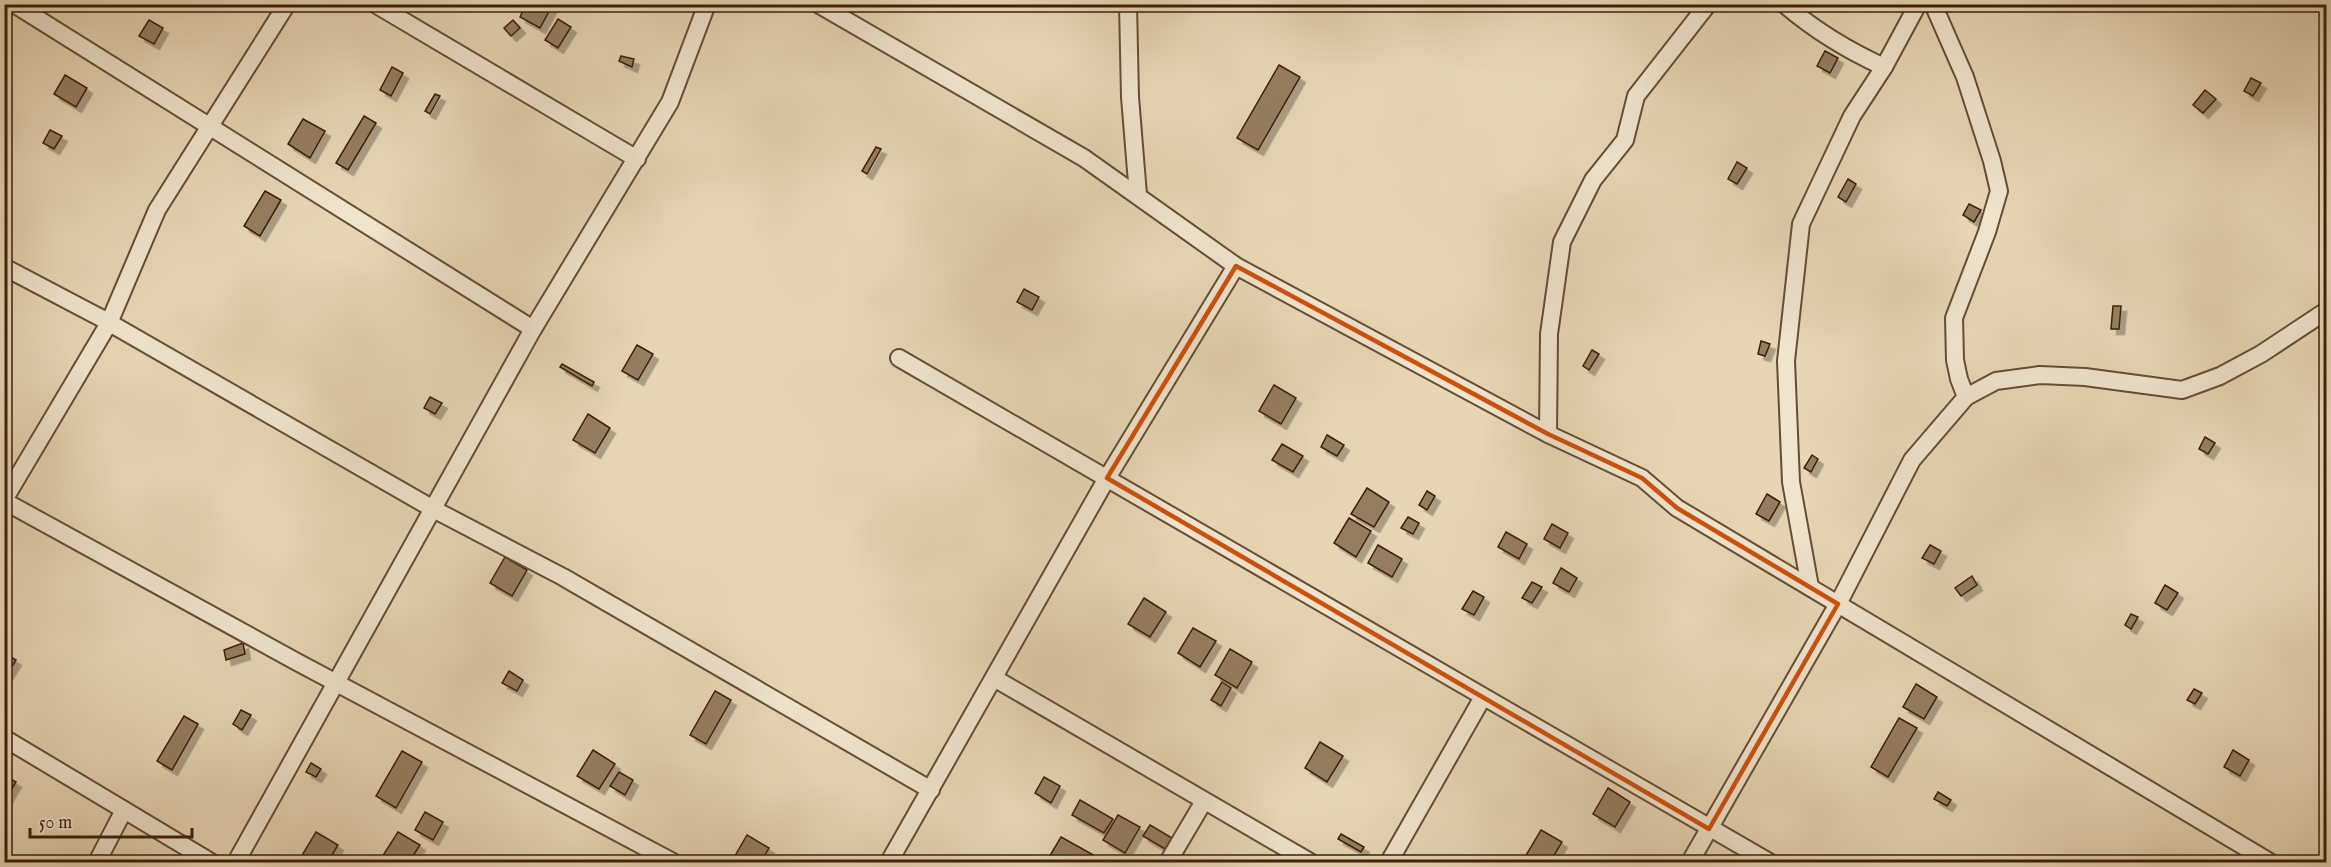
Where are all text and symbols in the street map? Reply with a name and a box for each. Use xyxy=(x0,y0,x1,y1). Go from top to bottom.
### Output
scale bar xyxy=(30,801,192,839)
text: 50 m xyxy=(39,812,72,835)

